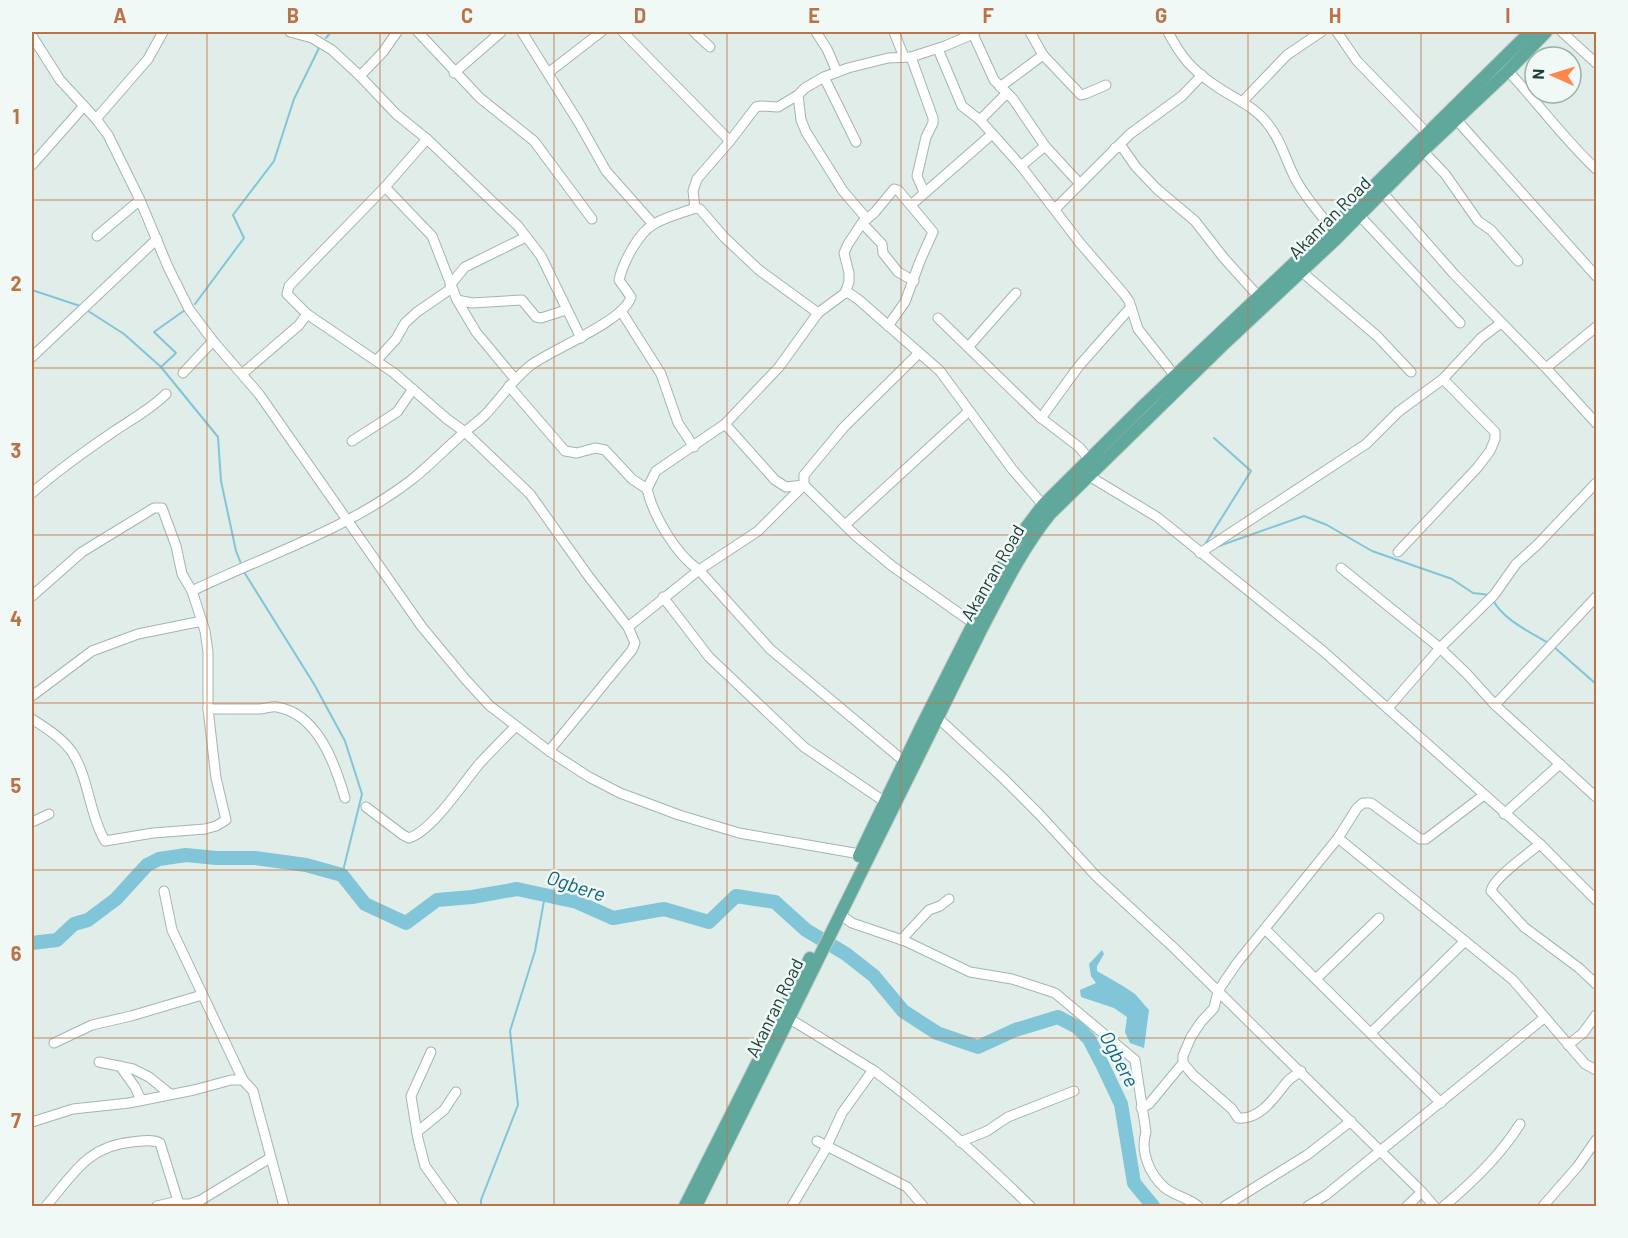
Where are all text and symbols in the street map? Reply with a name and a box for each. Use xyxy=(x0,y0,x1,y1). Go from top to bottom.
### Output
text: A xyxy=(113,3,127,27)
text: B xyxy=(287,3,299,27)
text: C xyxy=(461,3,473,27)
text: D xyxy=(634,3,646,27)
text: E xyxy=(808,3,820,27)
text: F xyxy=(982,3,994,27)
text: G xyxy=(1155,3,1167,27)
text: H xyxy=(1329,3,1341,27)
text: I xyxy=(1505,3,1511,27)
north arrow xyxy=(1523,45,1583,105)
text: N xyxy=(1528,68,1547,80)
text: 1 xyxy=(12,104,20,128)
street label: Akanran Road xyxy=(1284,172,1375,263)
text: 2 xyxy=(10,271,22,295)
text: 3 xyxy=(11,438,21,462)
street label: Akanran Road xyxy=(956,520,1029,625)
text: 4 xyxy=(10,606,22,630)
text: 5 xyxy=(11,773,22,797)
water label: Ogbere xyxy=(544,864,609,906)
text: 6 xyxy=(11,941,22,965)
street label: Akanran Road xyxy=(741,954,808,1061)
water label: Ogbere xyxy=(1095,1026,1145,1091)
text: 7 xyxy=(11,1108,21,1132)

